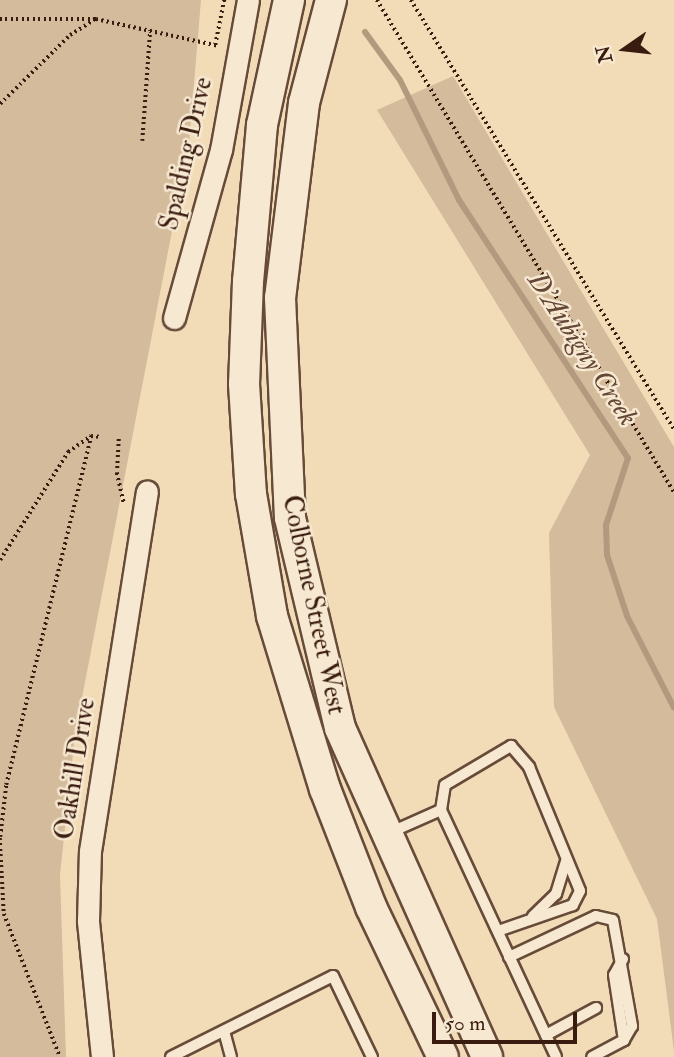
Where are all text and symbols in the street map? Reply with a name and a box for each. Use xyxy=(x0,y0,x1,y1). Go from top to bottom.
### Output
north arrow xyxy=(590,14,660,84)
text: N xyxy=(591,43,618,65)
street label: Spalding Drive xyxy=(154,75,220,233)
water label: D'Aubigny Creek xyxy=(520,266,644,432)
street label: Colborne Street West xyxy=(275,493,351,717)
street label: Oakhill Drive xyxy=(49,696,103,842)
scale bar xyxy=(436,998,581,1042)
text: 50 m xyxy=(445,1010,486,1037)

